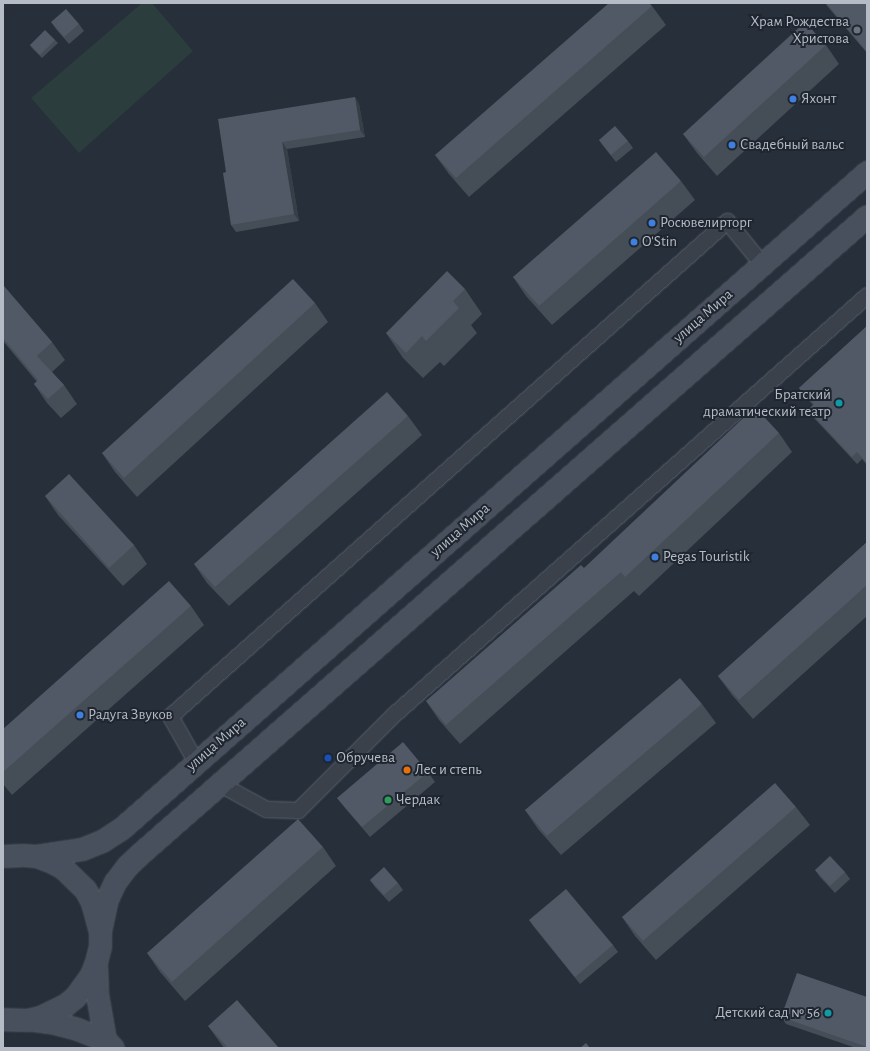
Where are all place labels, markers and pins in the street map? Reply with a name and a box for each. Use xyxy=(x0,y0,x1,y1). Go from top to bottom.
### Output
place label: Храм Рождества Христова xyxy=(750,12,849,47)
marker: Храм Рождества Христова xyxy=(852,25,862,35)
place label: Яхонт xyxy=(801,90,836,108)
marker: Яхонт xyxy=(788,94,798,104)
place label: Свадебный вальс xyxy=(740,136,844,154)
marker: Свадебный вальс xyxy=(727,140,737,150)
place label: Росювелирторг xyxy=(660,214,752,232)
marker: Росювелирторг xyxy=(647,218,657,228)
place label: O'Stin xyxy=(642,233,677,251)
marker: O'Stin xyxy=(629,237,639,247)
place label: Братский драматический театр xyxy=(703,385,831,420)
marker: Братский драматический театр xyxy=(834,398,844,408)
place label: Pegas Touristik xyxy=(663,548,750,566)
marker: Pegas Touristik xyxy=(650,552,660,562)
place label: Радуга Звуков xyxy=(88,706,173,724)
marker: Радуга Звуков xyxy=(75,710,85,720)
place label: Обручева xyxy=(336,749,395,767)
marker: Обручева xyxy=(323,753,333,763)
place label: Лес и степь xyxy=(415,761,482,779)
marker: Лес и степь xyxy=(402,765,412,775)
place label: Чердак xyxy=(396,791,440,809)
marker: Чердак xyxy=(383,795,393,805)
place label: Детский сад № 56 xyxy=(715,1004,820,1022)
marker: Детский сад № 56 xyxy=(823,1008,833,1018)

